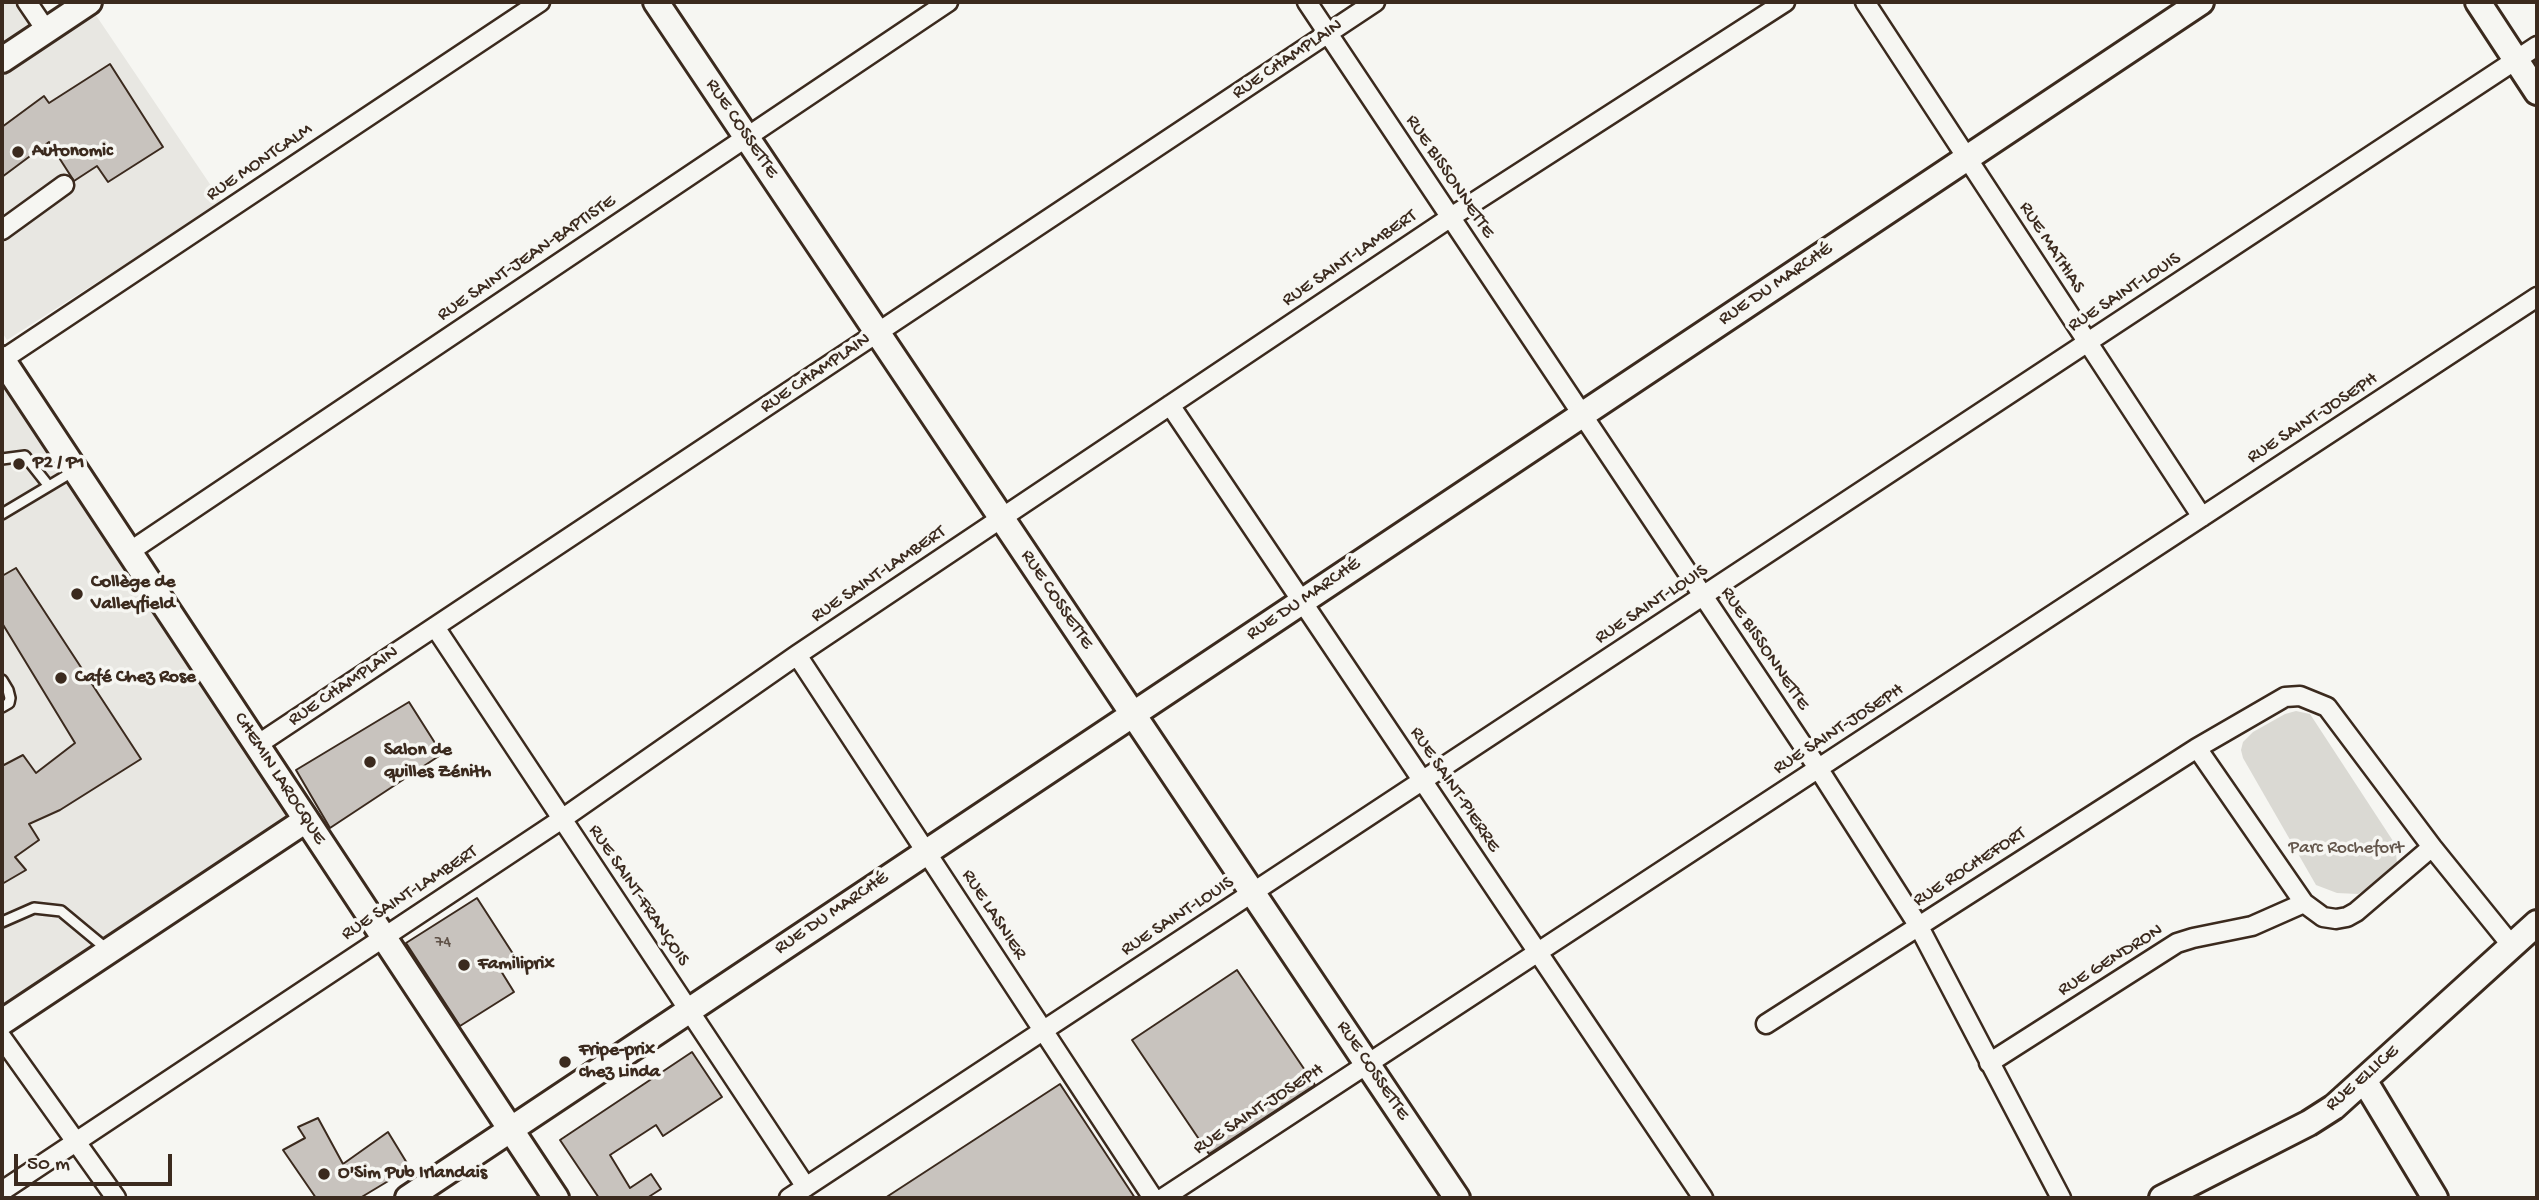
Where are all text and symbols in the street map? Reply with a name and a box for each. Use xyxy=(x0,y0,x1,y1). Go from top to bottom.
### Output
street label: RUE CHAMPLAIN xyxy=(1228,15,1348,105)
street label: RUE COSSETTE xyxy=(699,75,783,183)
street label: RUE BISSONNETTE xyxy=(1399,111,1499,243)
street label: RUE MONTCALM xyxy=(203,119,317,207)
place label: Autonomic xyxy=(32,141,113,163)
marker: Autonomic xyxy=(10,144,26,160)
street label: RUE SAINT-JEAN-BAPTISTE xyxy=(433,191,621,327)
street label: RUE MATHIAS xyxy=(2013,198,2089,298)
street label: RUE SAINT-LAMBERT xyxy=(1278,205,1422,313)
street label: RUE DU MARCHÉ xyxy=(1715,239,1837,331)
street label: RUE SAINT-LOUIS xyxy=(2064,248,2186,338)
street label: RUE CHAMPLAIN xyxy=(756,329,876,419)
street label: RUE SAINT-JOSEPH xyxy=(2243,368,2383,470)
place label: P2 / P1 xyxy=(33,453,85,475)
marker: P2 / P1 xyxy=(11,456,27,472)
street label: RUE SAINT-LAMBERT xyxy=(807,521,951,629)
street label: RUE COSSETTE xyxy=(1014,546,1098,654)
street label: RUE DU MARCHÉ xyxy=(1243,554,1365,646)
street label: RUE SAINT-LOUIS xyxy=(1591,560,1713,650)
place label: Collège de Valleyfield xyxy=(91,572,175,616)
street label: RUE BISSONNETTE xyxy=(1714,583,1814,715)
marker: Collège de Valleyfield xyxy=(69,586,85,602)
street label: RUE CHAMPLAIN xyxy=(284,642,404,732)
place label: Café Chez Rose xyxy=(75,667,196,689)
marker: Café Chez Rose xyxy=(53,670,69,686)
street label: RUE SAINT-JOSEPH xyxy=(1769,679,1909,781)
street label: CHEMIN LAROCQUE xyxy=(228,709,330,849)
street label: RUE SAINT-PIERRE xyxy=(1404,723,1504,857)
place label: Salon de quilles Zénith xyxy=(384,740,491,784)
marker: Salon de quilles Zénith xyxy=(362,754,378,770)
street label: RUE SAINT-FRANÇOIS xyxy=(582,821,694,971)
street label: RUE ROCHEFORT xyxy=(1909,823,2031,913)
park label: Parc Rochefort xyxy=(2288,838,2404,860)
street label: RUE SAINT-LAMBERT xyxy=(338,841,482,947)
street label: RUE LASNIER xyxy=(955,866,1031,964)
street label: RUE DU MARCHÉ xyxy=(771,868,893,960)
street label: RUE SAINT-LOUIS xyxy=(1117,872,1239,962)
street label: RUE GENDRON xyxy=(2054,920,2168,1002)
house number: 74 xyxy=(435,934,451,954)
place label: Familiprix xyxy=(478,954,554,976)
marker: Familiprix xyxy=(456,957,472,973)
street label: RUE COSSETTE xyxy=(1330,1017,1414,1125)
place label: Fripe-prix chez Linda xyxy=(579,1040,660,1084)
street label: RUE ELLICE xyxy=(2322,1041,2404,1117)
marker: Fripe-prix chez Linda xyxy=(557,1054,573,1070)
street label: RUE SAINT-JOSEPH xyxy=(1189,1059,1329,1161)
scale bar xyxy=(18,1140,175,1184)
text: 50 m xyxy=(27,1153,70,1178)
place label: O'Sim Pub Irlandais xyxy=(338,1163,487,1185)
marker: O'Sim Pub Irlandais xyxy=(316,1166,332,1182)

